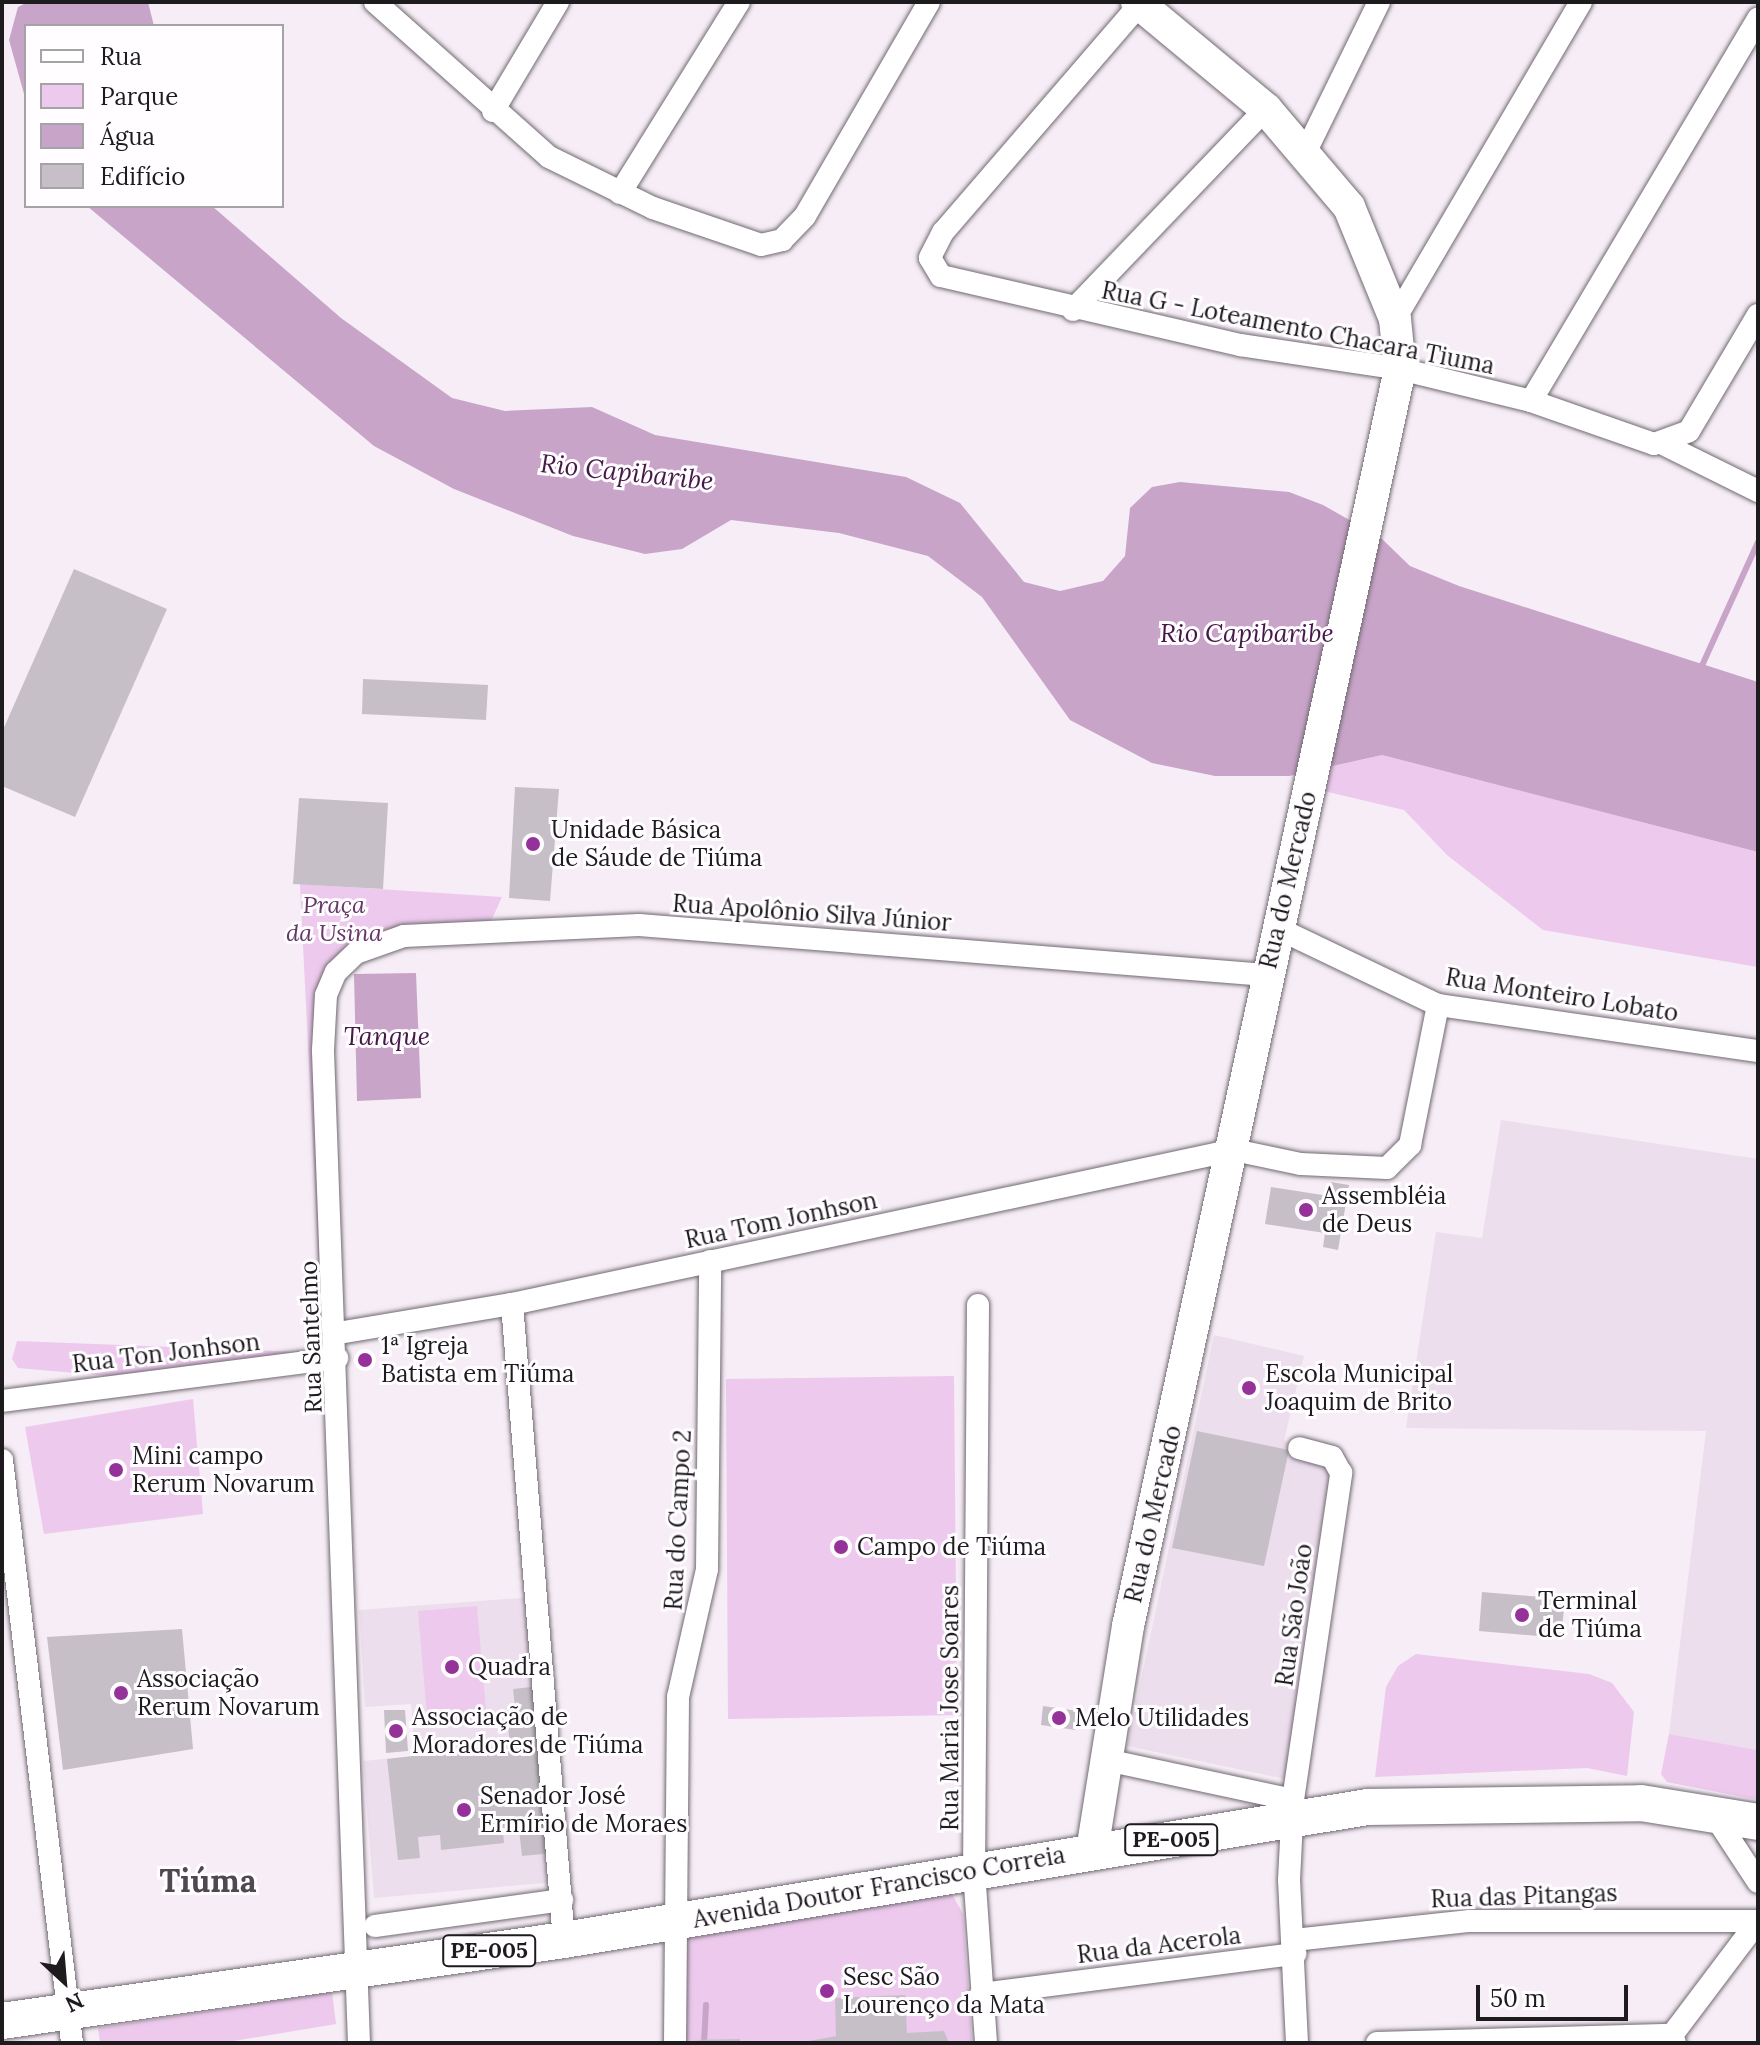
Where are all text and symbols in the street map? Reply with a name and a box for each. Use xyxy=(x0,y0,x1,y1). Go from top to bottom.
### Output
legend xyxy=(24,24,284,208)
text: Rua xyxy=(100,41,142,72)
text: Parque xyxy=(100,81,178,112)
text: Água xyxy=(100,121,155,152)
text: Edifício xyxy=(100,161,185,192)
street label: Rua G - Loteamento Chacara Tiuma xyxy=(1099,276,1497,380)
water label: Rio Capibaribe xyxy=(539,447,715,497)
water label: Rio Capibaribe xyxy=(1160,617,1334,649)
street label: Rua do Mercado xyxy=(1254,788,1322,972)
place label: Unidade Básica de Sáude de Tiúma xyxy=(551,816,762,872)
marker: Unidade Básica de Sáude de Tiúma xyxy=(522,833,544,855)
street label: Rua Apolônio Silva Júnior xyxy=(671,889,953,937)
park label: Praça da Usina xyxy=(286,891,382,947)
street label: Rua Monteiro Lobato xyxy=(1444,962,1680,1028)
water label: Tanque xyxy=(344,1020,430,1052)
place label: Assembléia de Deus xyxy=(1322,1182,1446,1238)
street label: Rua Tom Jonhson xyxy=(682,1186,880,1254)
marker: Assembléia de Deus xyxy=(1297,1201,1315,1219)
street label: Rua Santelmo xyxy=(294,1260,328,1414)
street label: Rua Ton Jonhson xyxy=(71,1327,261,1379)
place label: 1ª Igreja Batista em Tiúma xyxy=(381,1332,574,1388)
marker: 1ª Igreja Batista em Tiúma xyxy=(356,1351,374,1369)
place label: Escola Municipal Joaquim de Brito xyxy=(1265,1360,1453,1416)
marker: Escola Municipal Joaquim de Brito xyxy=(1240,1379,1258,1397)
street label: Rua do Mercado xyxy=(1119,1422,1187,1606)
street label: Rua do Campo 2 xyxy=(659,1429,697,1611)
place label: Mini campo Rerum Novarum xyxy=(132,1442,315,1498)
marker: Mini campo Rerum Novarum xyxy=(107,1461,125,1479)
place label: Campo de Tiúma xyxy=(857,1533,1046,1561)
marker: Campo de Tiúma xyxy=(832,1538,850,1556)
street label: Rua São João xyxy=(1270,1542,1318,1688)
street label: Rua Maria Jose Soares xyxy=(936,1585,964,1831)
place label: Terminal de Tiúma xyxy=(1538,1587,1642,1643)
marker: Terminal de Tiúma xyxy=(1513,1606,1531,1624)
place label: Quadra xyxy=(468,1653,551,1681)
marker: Quadra xyxy=(443,1658,461,1676)
place label: Associação Rerum Novarum xyxy=(137,1665,320,1721)
marker: Associação Rerum Novarum xyxy=(112,1684,130,1702)
place label: Associação de Moradores de Tiúma xyxy=(412,1703,644,1759)
place label: Melo Utilidades xyxy=(1075,1704,1249,1732)
marker: Melo Utilidades xyxy=(1050,1709,1068,1727)
marker: Associação de Moradores de Tiúma xyxy=(387,1722,405,1740)
place label: Senador José Ermírio de Moraes xyxy=(480,1782,687,1838)
marker: Senador José Ermírio de Moraes xyxy=(455,1801,473,1819)
road number: PE-005 xyxy=(1123,1822,1219,1858)
street label: Avenida Doutor Francisco Correia xyxy=(691,1840,1067,1934)
district label: Tiúma xyxy=(159,1862,257,1900)
street label: Rua das Pitangas xyxy=(1430,1878,1618,1914)
street label: Rua da Acerola xyxy=(1075,1921,1243,1969)
road number: PE-005 xyxy=(441,1933,537,1969)
north arrow xyxy=(24,1941,104,2021)
place label: Sesc São Lourenço da Mata xyxy=(843,1963,1045,2019)
scale bar xyxy=(1480,1969,1632,2019)
marker: Sesc São Lourenço da Mata xyxy=(818,1982,836,2000)
text: 50 m xyxy=(1490,1983,1546,2014)
text: N xyxy=(61,1986,88,2019)

